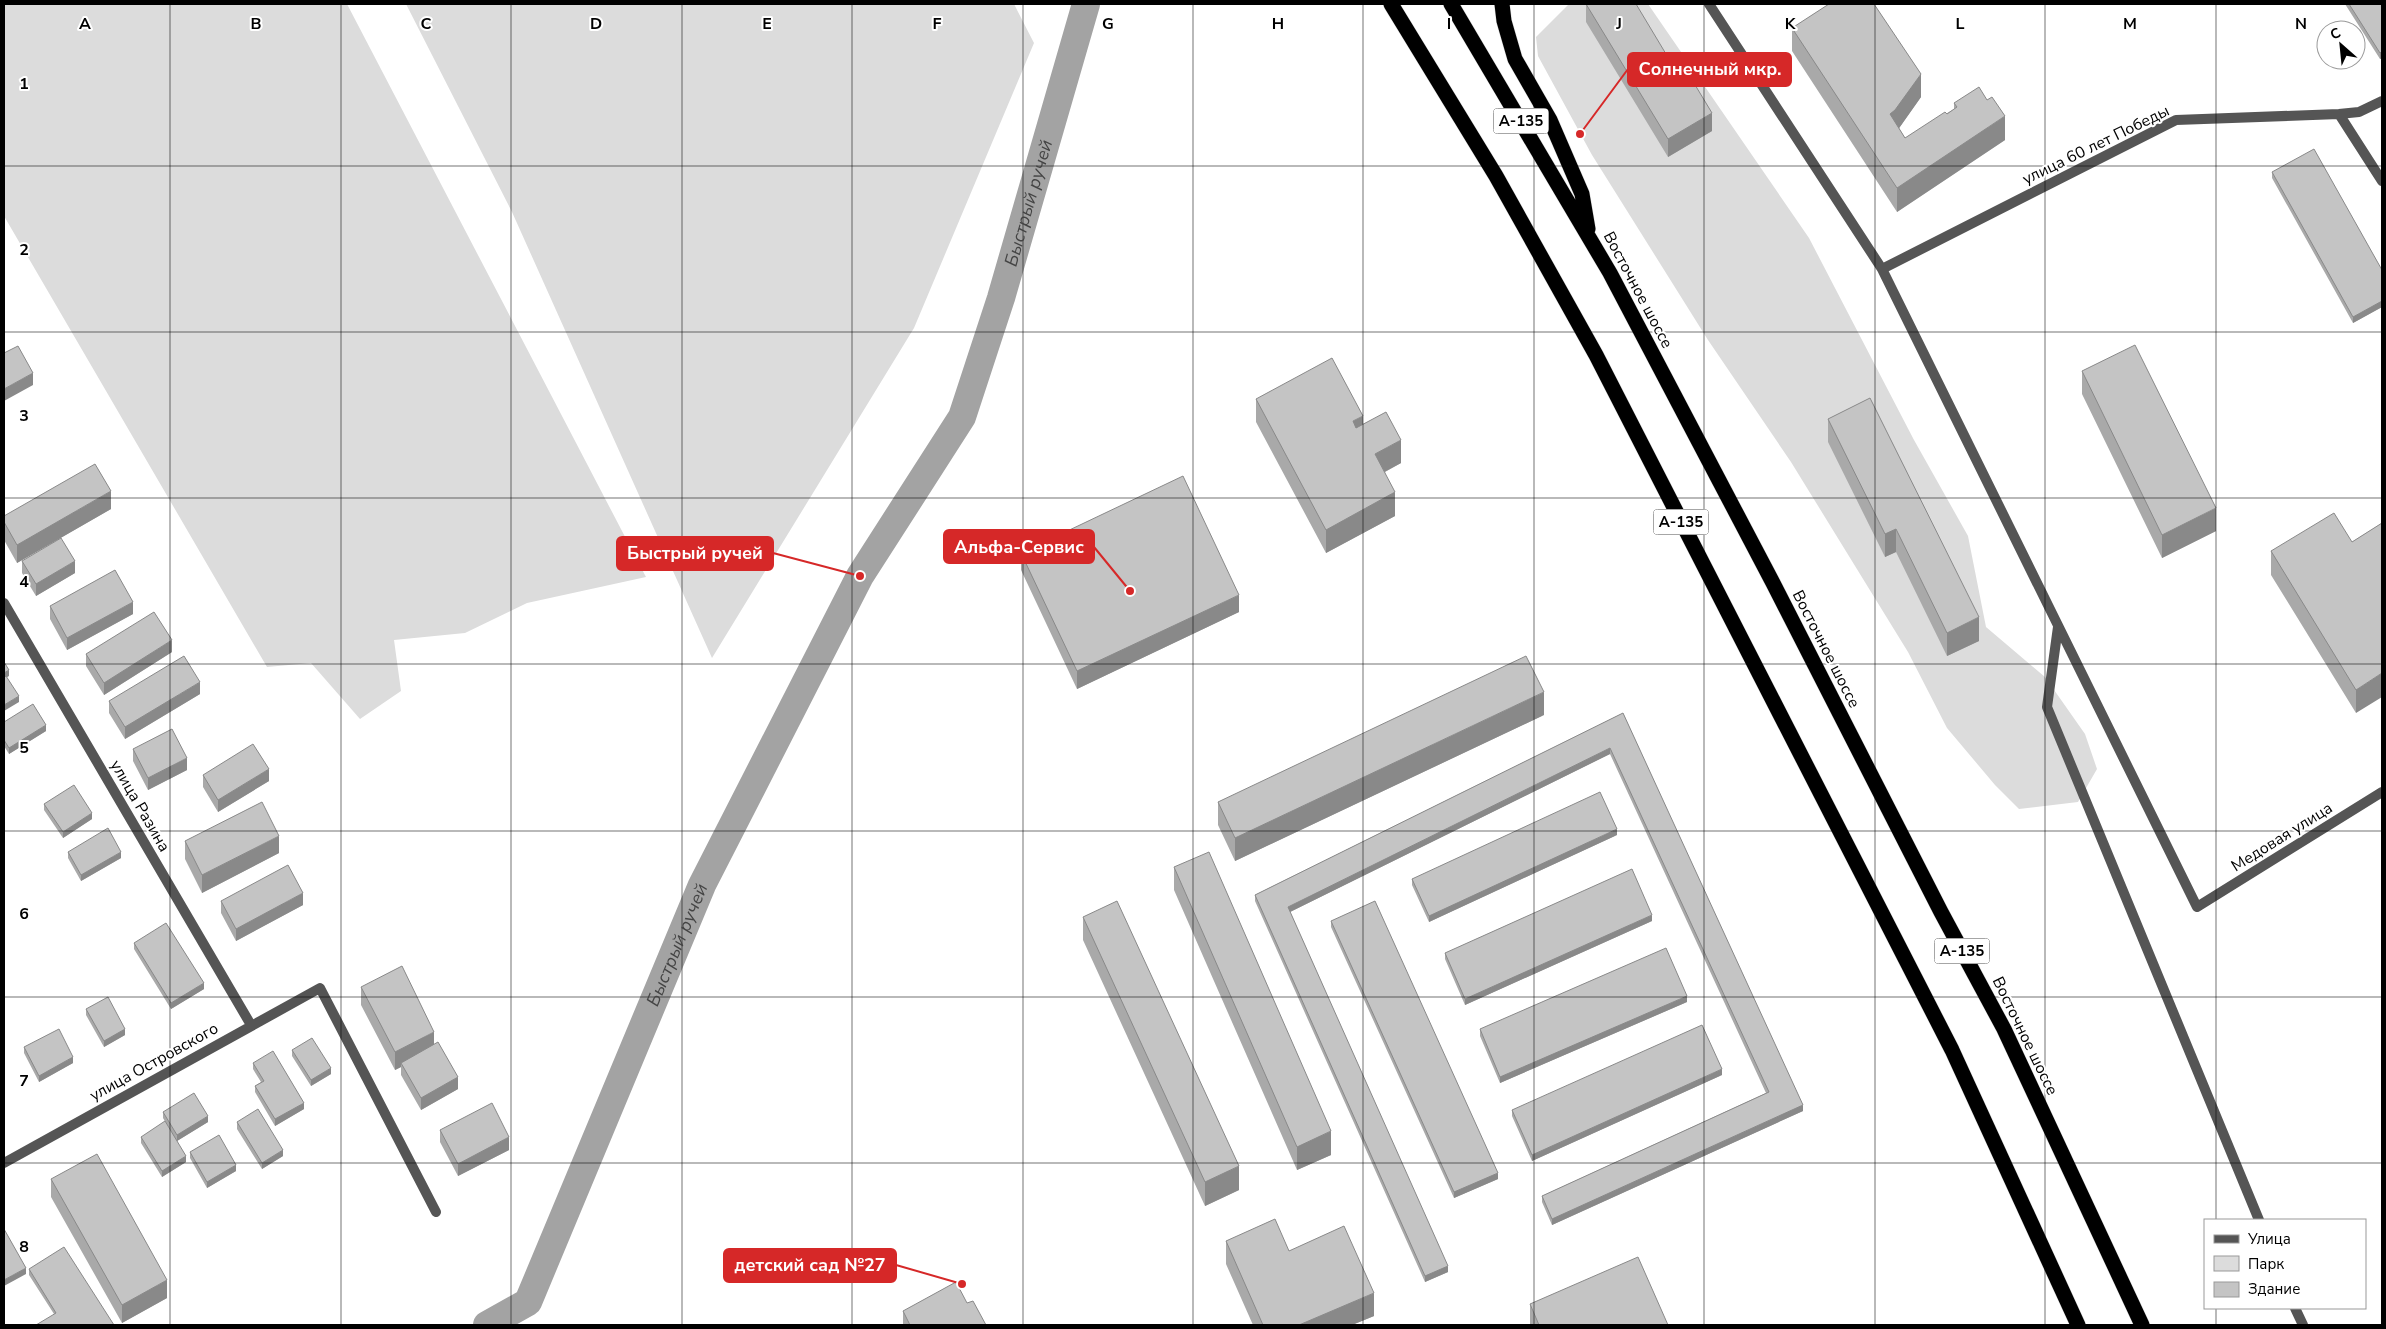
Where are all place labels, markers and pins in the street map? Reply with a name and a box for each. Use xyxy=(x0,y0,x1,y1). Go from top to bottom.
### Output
callout: Солнечный мкр. xyxy=(1628,53,1791,86)
callout: Альфа-Сервис xyxy=(944,530,1094,563)
callout: Быстрый ручей xyxy=(617,537,773,570)
callout: детский сад №27 xyxy=(724,1249,896,1282)

